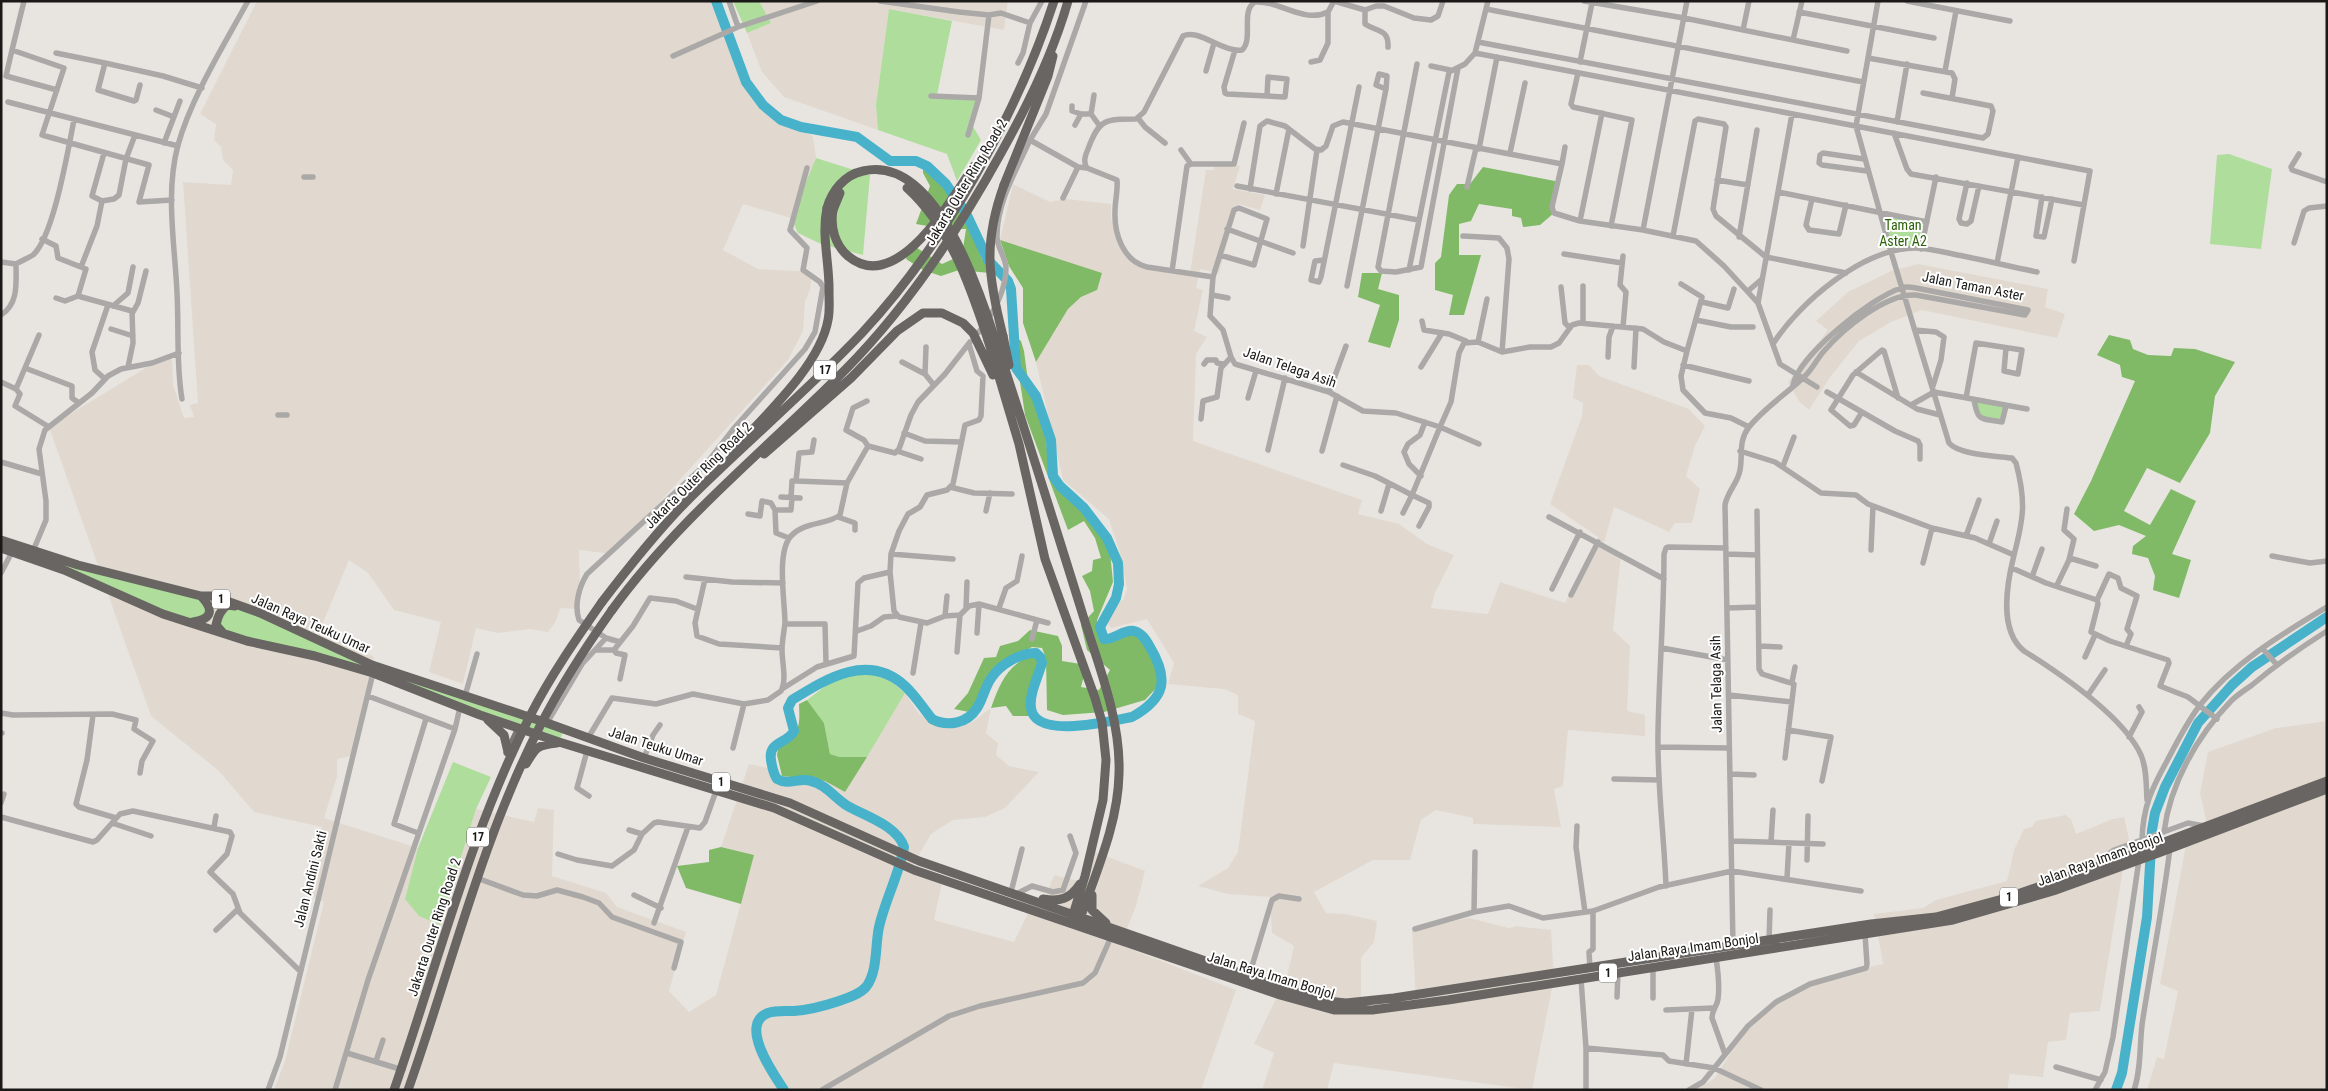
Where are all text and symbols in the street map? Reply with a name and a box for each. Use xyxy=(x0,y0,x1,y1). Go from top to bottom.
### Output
street label: Jakarta Outer Ring Road 2 xyxy=(922,116,1010,248)
park label: Taman Aster A2 xyxy=(1879,217,1927,249)
street label: Jalan Taman Aster xyxy=(1921,268,2025,304)
street label: Jalan Telaga Asih xyxy=(1241,344,1339,390)
road number: 17 xyxy=(814,360,836,380)
street label: Jakarta Outer Ring Road 2 xyxy=(641,418,755,532)
road number: 1 xyxy=(212,590,230,608)
street label: Jalan Raya Teuku Umar xyxy=(249,590,373,656)
street label: Jalan Telaga Asih xyxy=(1707,635,1725,733)
street label: Jalan Teuku Umar xyxy=(607,723,705,769)
road number: 1 xyxy=(712,772,730,792)
road number: 17 xyxy=(467,828,489,846)
street label: Jalan Andini Sakti xyxy=(290,829,330,929)
street label: Jalan Raya Imam Bonjol xyxy=(2035,829,2165,889)
street label: Jakarta Outer Ring Road 2 xyxy=(404,856,464,998)
road number: 1 xyxy=(2000,888,2018,906)
street label: Jalan Raya Imam Bonjol xyxy=(1626,930,1760,964)
street label: Jalan Raya Imam Bonjol xyxy=(1205,948,1337,1002)
road number: 1 xyxy=(1599,964,1617,982)

